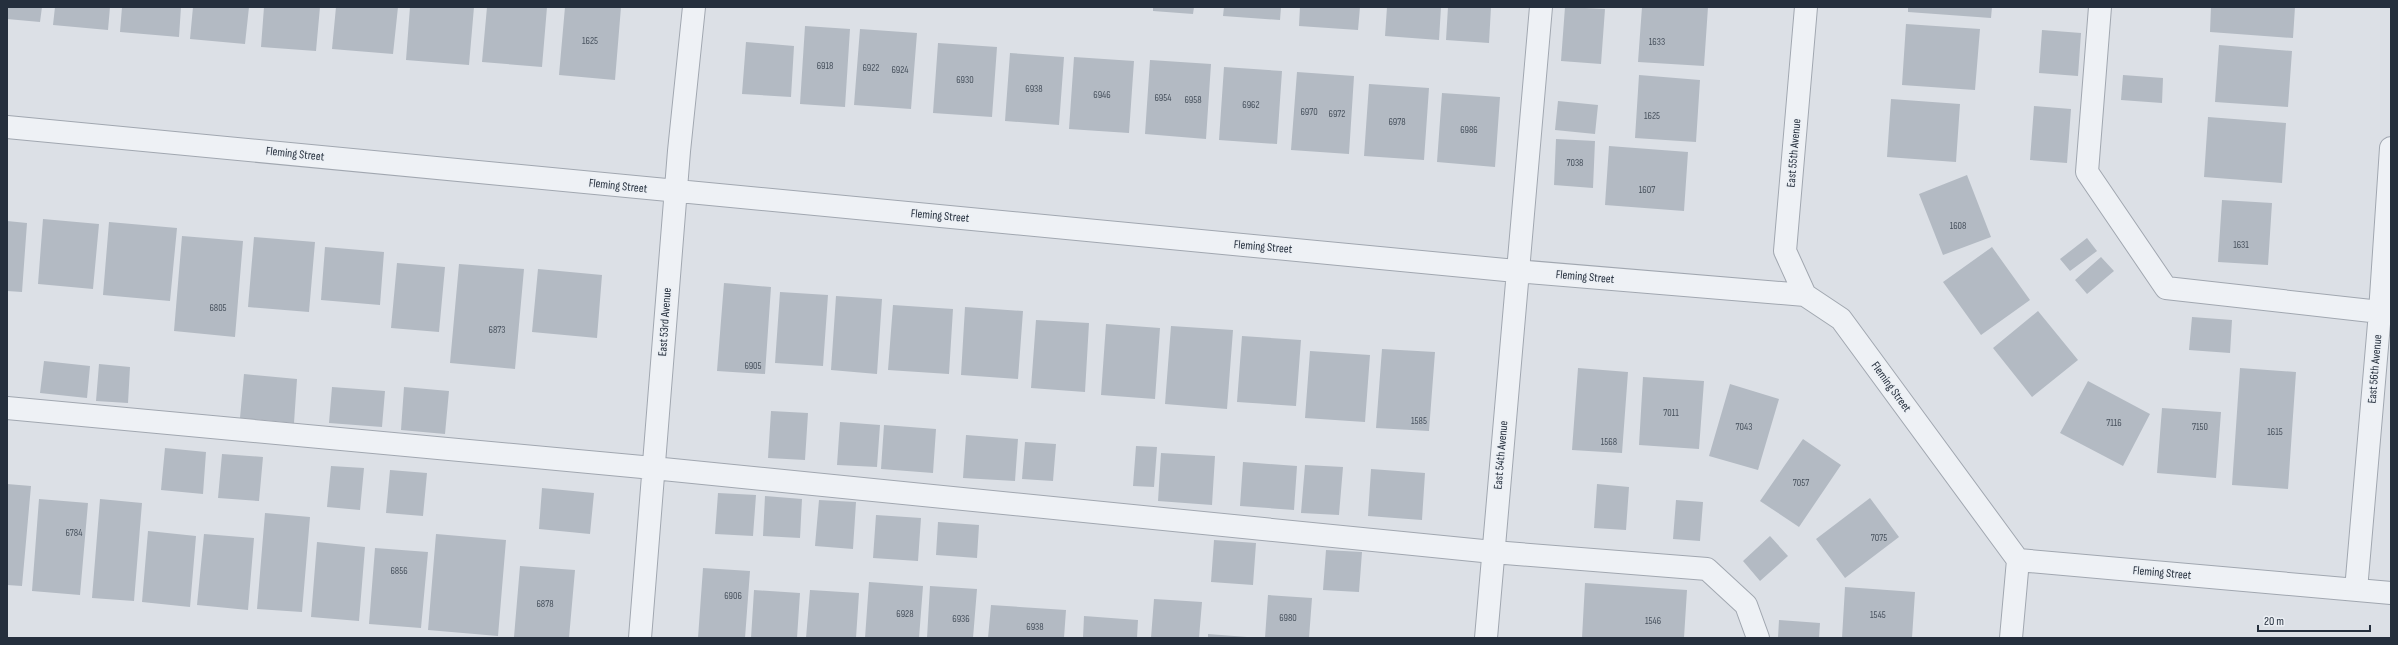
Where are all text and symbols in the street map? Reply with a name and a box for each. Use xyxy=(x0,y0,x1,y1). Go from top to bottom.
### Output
house number: 1625 xyxy=(582,35,598,47)
house number: 1633 xyxy=(1649,36,1665,48)
house number: 6918 xyxy=(817,60,833,72)
house number: 6922 xyxy=(862,62,880,74)
house number: 6924 xyxy=(892,64,909,76)
house number: 6930 xyxy=(956,74,974,86)
house number: 6938 xyxy=(1025,83,1043,95)
house number: 6946 xyxy=(1093,89,1111,101)
house number: 6954 xyxy=(1155,92,1171,104)
house number: 6958 xyxy=(1184,94,1202,106)
house number: 6962 xyxy=(1242,99,1260,111)
house number: 6970 xyxy=(1300,106,1318,118)
house number: 6972 xyxy=(1329,108,1345,120)
house number: 1625 xyxy=(1644,110,1660,122)
house number: 6978 xyxy=(1388,116,1406,128)
street label: East 55th Avenue xyxy=(1784,118,1804,188)
house number: 6986 xyxy=(1460,124,1478,136)
street label: Fleming Street xyxy=(265,143,325,165)
house number: 7038 xyxy=(1567,157,1584,169)
street label: Fleming Street xyxy=(588,175,648,197)
house number: 1607 xyxy=(1639,184,1655,196)
street label: Fleming Street xyxy=(910,206,970,226)
house number: 1608 xyxy=(1950,220,1966,232)
street label: Fleming Street xyxy=(1233,237,1293,257)
house number: 1631 xyxy=(2233,239,2249,251)
street label: Fleming Street xyxy=(1555,267,1615,287)
street label: East 53rd Avenue xyxy=(655,287,675,357)
house number: 6805 xyxy=(209,302,227,314)
house number: 6873 xyxy=(489,324,505,336)
street label: East 56th Avenue xyxy=(2365,334,2386,404)
street label: Fleming Street xyxy=(1868,359,1915,415)
house number: 6905 xyxy=(744,360,762,372)
house number: 7011 xyxy=(1663,407,1679,419)
house number: 1585 xyxy=(1411,415,1427,427)
house number: 7116 xyxy=(2106,417,2122,429)
street label: East 54th Avenue xyxy=(1491,420,1512,490)
house number: 7043 xyxy=(1736,421,1752,433)
house number: 7150 xyxy=(2192,421,2208,433)
house number: 1615 xyxy=(2267,426,2283,438)
house number: 1568 xyxy=(1601,436,1617,448)
house number: 7057 xyxy=(1793,477,1809,489)
house number: 6784 xyxy=(65,527,83,539)
house number: 7075 xyxy=(1871,532,1887,544)
street label: Fleming Street xyxy=(2132,563,2192,583)
house number: 6856 xyxy=(390,565,408,577)
house number: 6906 xyxy=(724,590,742,602)
house number: 6878 xyxy=(536,598,554,610)
scale bar xyxy=(2258,607,2370,633)
house number: 6928 xyxy=(896,608,914,620)
house number: 1545 xyxy=(1870,609,1886,621)
house number: 6980 xyxy=(1279,612,1297,624)
house number: 6936 xyxy=(952,613,970,625)
text: 20 m xyxy=(2264,614,2284,629)
house number: 1546 xyxy=(1645,615,1661,627)
house number: 6938 xyxy=(1026,621,1044,633)

